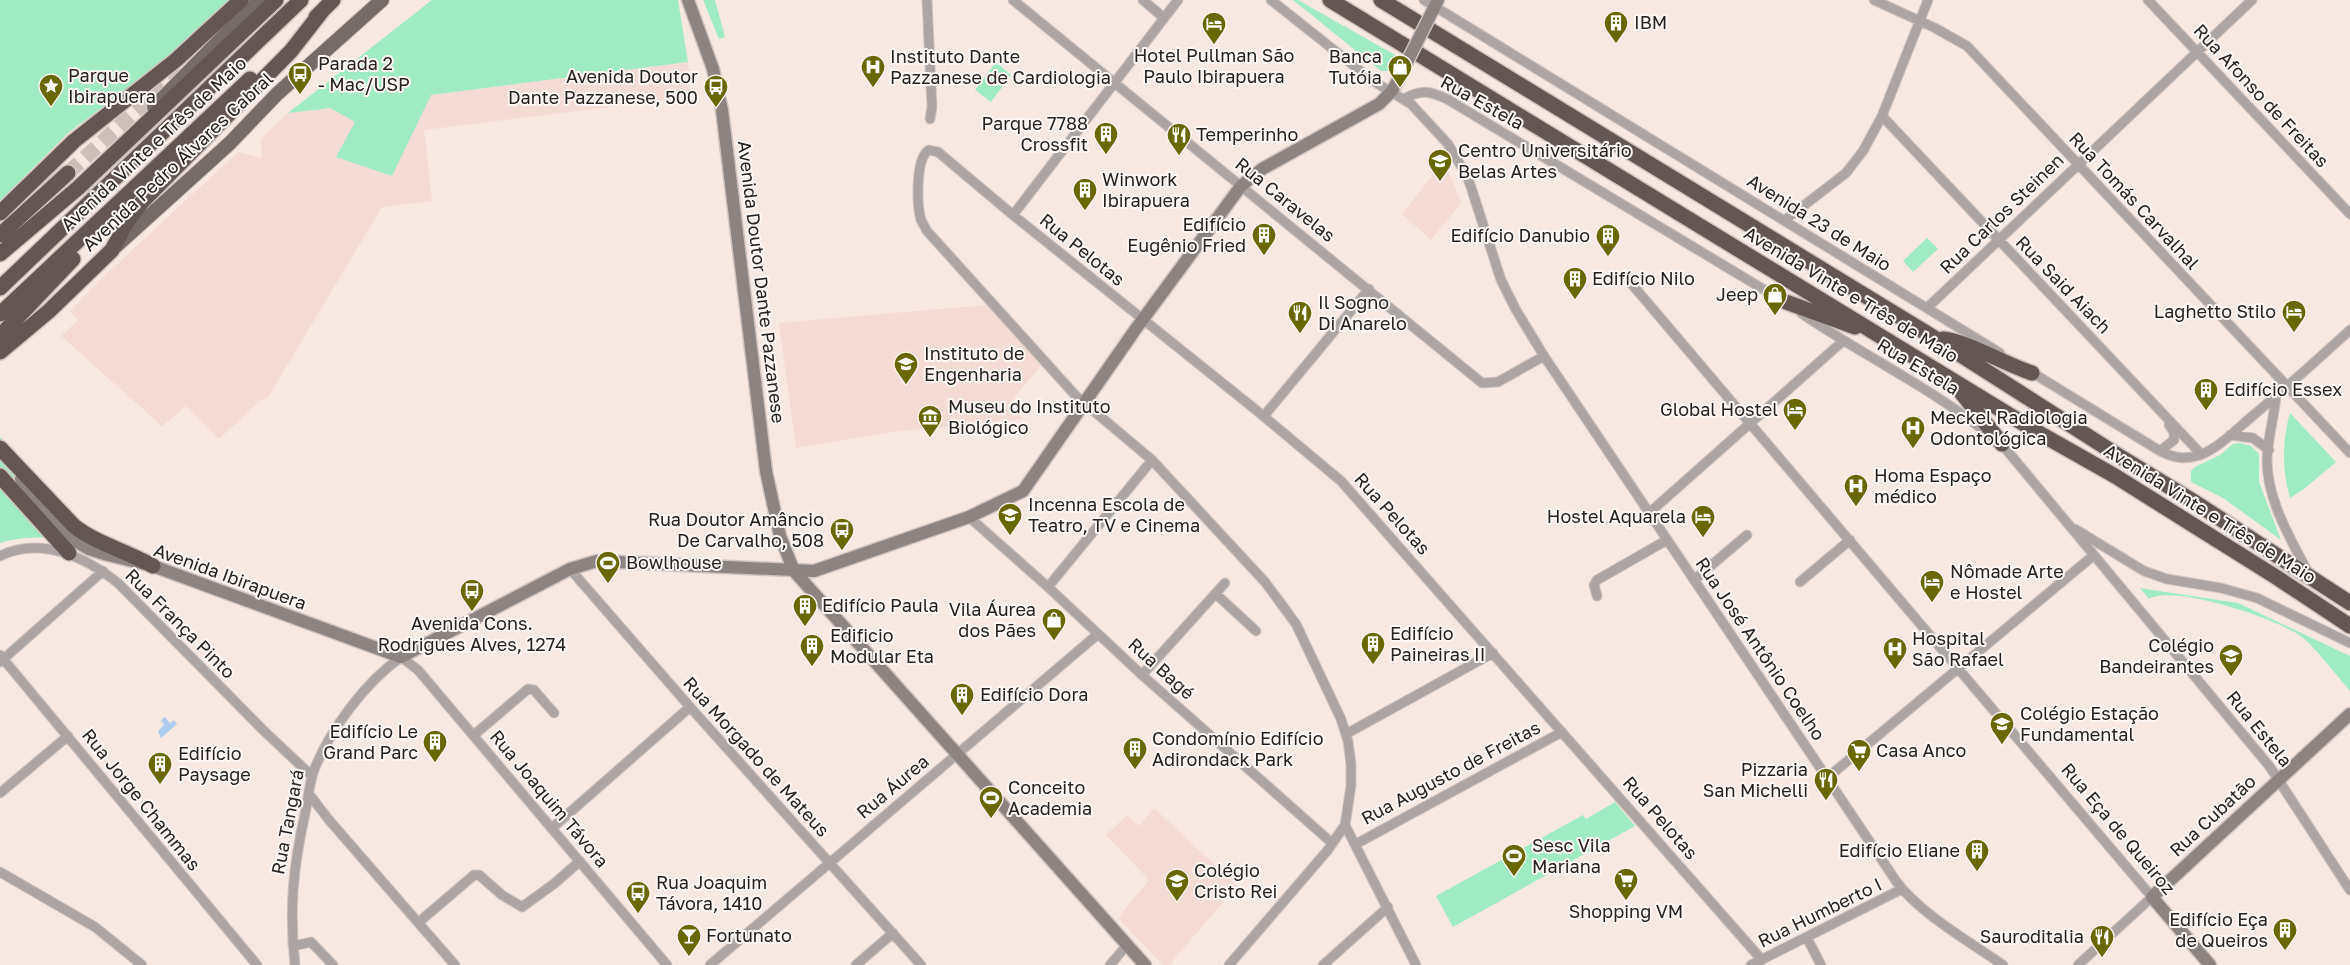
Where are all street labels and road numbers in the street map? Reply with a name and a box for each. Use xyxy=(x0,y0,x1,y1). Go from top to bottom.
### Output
street label: Rua Afonso de Freitas xyxy=(2190,19,2334,172)
street label: Avenida Vinte e Três de Maio xyxy=(56,51,251,235)
street label: Avenida Pedro Álvares Cabral xyxy=(78,67,277,255)
street label: Rua Estela xyxy=(1437,70,1528,134)
street label: Rua Tomás Carvalhal xyxy=(2065,127,2204,274)
street label: Avenida Doutor Dante Pazzanese xyxy=(734,139,790,424)
street label: Rua Carlos Steinen xyxy=(1935,149,2068,278)
street label: Rua Caravelas xyxy=(1231,152,1340,246)
street label: Avenida 23 de Maio xyxy=(1744,169,1896,275)
street label: Rua Pelotas xyxy=(1036,208,1129,290)
street label: Avenida Vinte e Três de Maio xyxy=(1741,221,1963,367)
street label: Rua Said Aiach xyxy=(2012,231,2116,338)
street label: Rua Estela xyxy=(1874,333,1963,399)
street label: Avenida Vinte e Três de Maio xyxy=(2100,439,2321,588)
street label: Rua Pelotas xyxy=(1350,468,1435,559)
street label: Avenida Ibirapuera xyxy=(151,538,310,614)
street label: Rua José Antônio Coelho xyxy=(1691,553,1830,744)
street label: Rua França Pinto xyxy=(121,564,240,683)
street label: Rua Bagé xyxy=(1124,633,1199,704)
street label: Rua Morgado de Mateus xyxy=(679,672,834,841)
street label: Rua Estela xyxy=(2222,686,2297,771)
street label: Rua Augusto de Freitas xyxy=(1357,716,1544,829)
street label: Rua Jorge Chammas xyxy=(78,724,206,875)
street label: Rua Joaquim Távora xyxy=(486,725,614,871)
street label: Rua Áurea xyxy=(852,750,933,823)
street label: Rua Eça de Queiroz xyxy=(2057,758,2180,899)
street label: Rua Tangará xyxy=(266,767,308,876)
street label: Rua Cubatão xyxy=(2165,770,2260,861)
street label: Rua Pelotas xyxy=(1619,771,1703,863)
street label: Rua Humberto I xyxy=(1754,873,1885,952)

